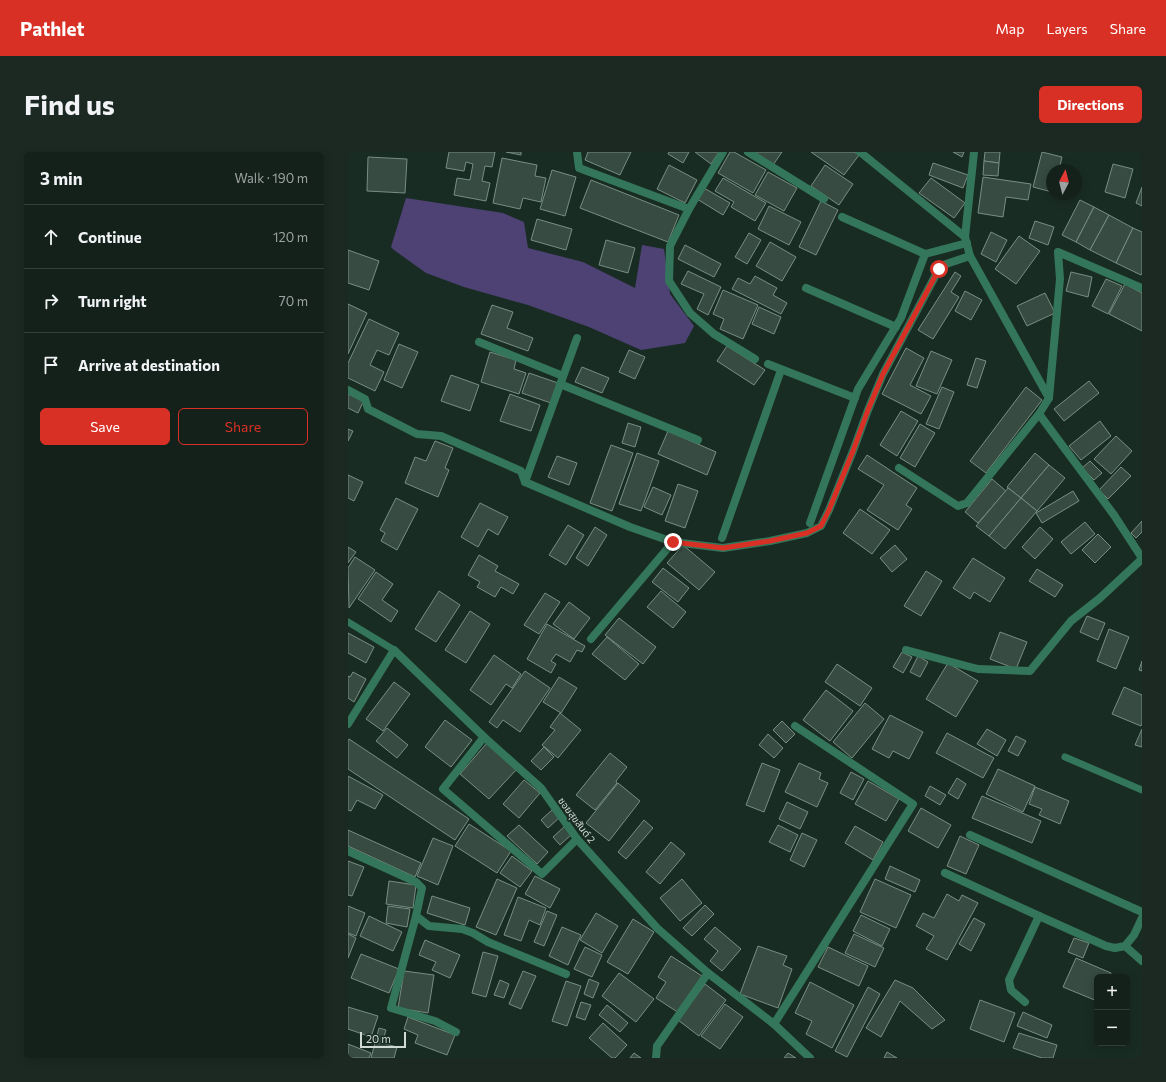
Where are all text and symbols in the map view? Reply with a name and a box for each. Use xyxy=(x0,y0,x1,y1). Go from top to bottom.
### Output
text: Pathlet xyxy=(20,17,85,40)
text: Map xyxy=(996,20,1024,37)
text: Layers xyxy=(1046,20,1088,37)
text: Share xyxy=(1110,20,1146,37)
button: Directions xyxy=(1039,86,1142,123)
text: Find us xyxy=(24,87,115,121)
north arrow xyxy=(1046,164,1082,200)
text: 3 min xyxy=(40,168,83,189)
text: Walk · 190 m xyxy=(234,170,308,186)
icon: ahead xyxy=(40,226,62,248)
text: Continue xyxy=(78,228,142,246)
text: 120 m xyxy=(273,229,308,245)
route start xyxy=(930,260,948,278)
icon: right xyxy=(40,290,62,312)
text: Turn right xyxy=(78,292,147,310)
text: 70 m xyxy=(279,293,308,309)
icon: arrive xyxy=(40,354,62,376)
text: Arrive at destination xyxy=(78,356,220,374)
button: Save xyxy=(40,408,170,445)
button: Share xyxy=(178,408,308,445)
route end xyxy=(664,533,682,551)
street label: ซอยสุขสันต์ 2 xyxy=(555,795,598,846)
map controls xyxy=(1094,974,1130,1046)
button: + xyxy=(1094,974,1130,1010)
button: − xyxy=(1094,1010,1130,1046)
scale bar xyxy=(360,1030,406,1049)
text: 20 m xyxy=(366,1032,391,1045)

